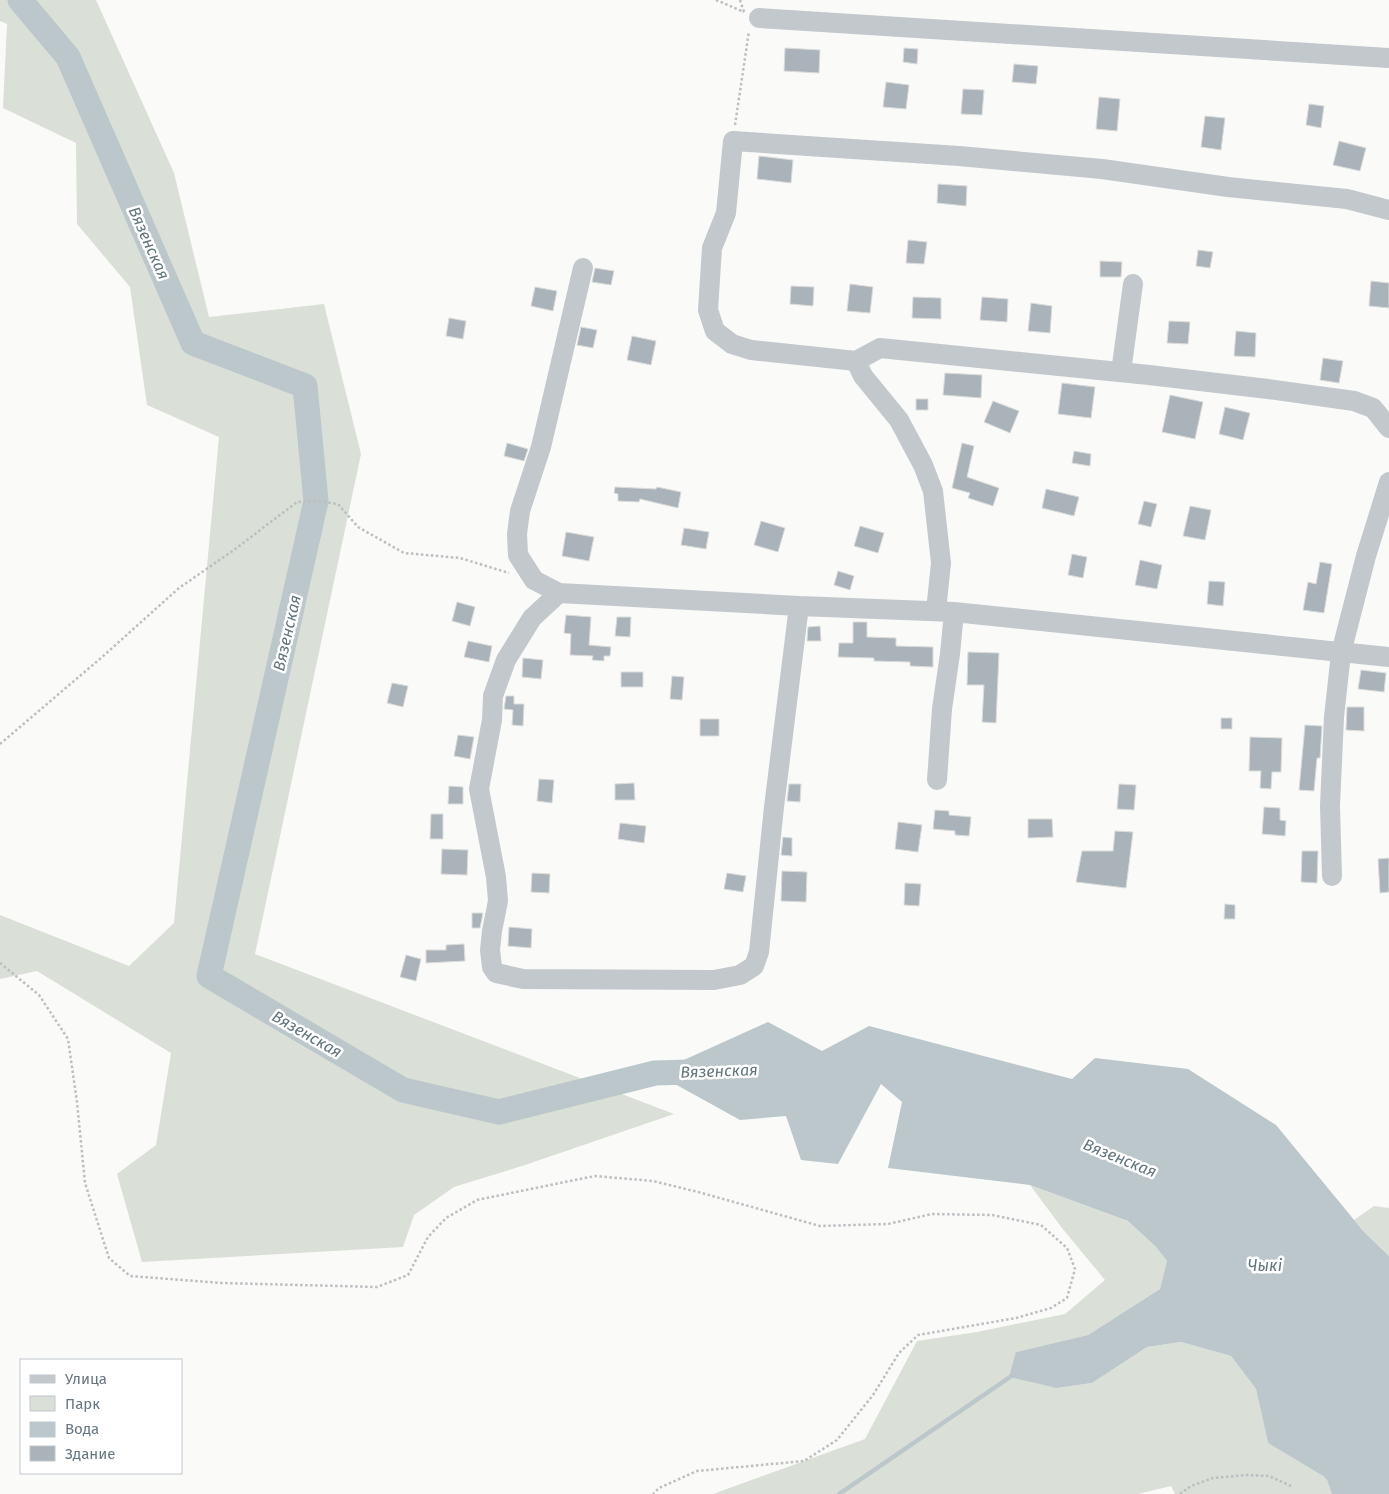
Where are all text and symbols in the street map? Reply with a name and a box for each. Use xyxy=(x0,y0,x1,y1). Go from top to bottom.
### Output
water label: Вязенская xyxy=(125,204,173,282)
water label: Вязенская xyxy=(269,593,305,673)
water label: Вязенская xyxy=(269,1006,345,1062)
water label: Вязенская xyxy=(680,1060,758,1082)
water label: Вязенская xyxy=(1080,1135,1160,1181)
water label: Чыкі xyxy=(1248,1256,1283,1275)
legend xyxy=(20,1359,182,1474)
text: Улица xyxy=(65,1370,107,1388)
text: Парк xyxy=(65,1395,100,1413)
text: Вода xyxy=(65,1420,99,1438)
text: Здание xyxy=(65,1445,115,1463)

